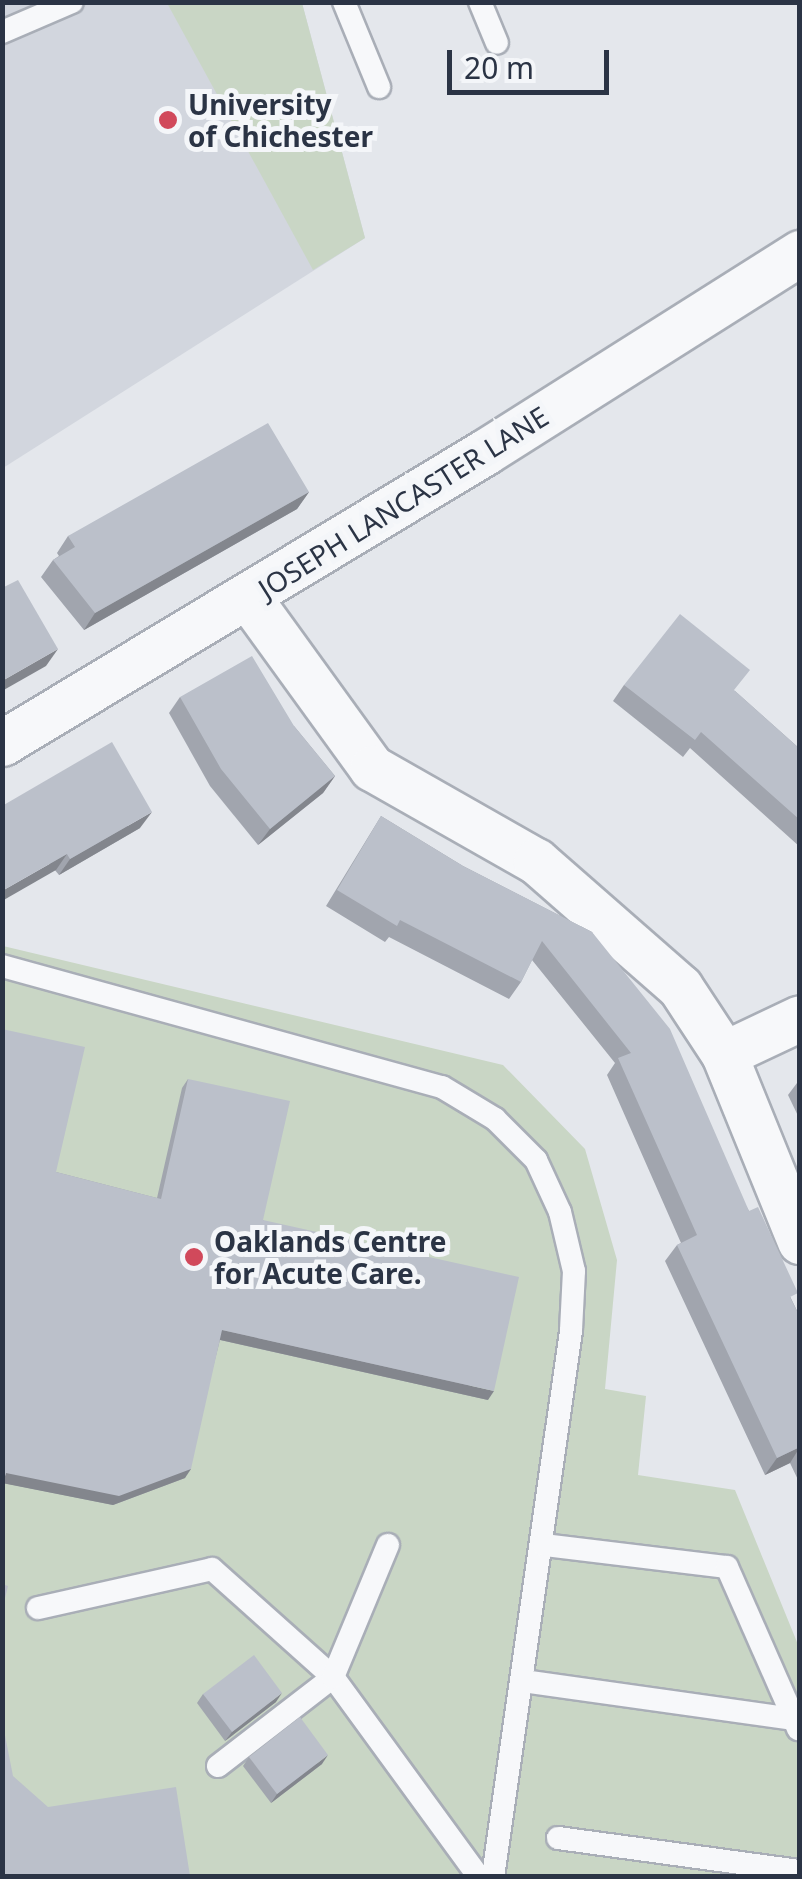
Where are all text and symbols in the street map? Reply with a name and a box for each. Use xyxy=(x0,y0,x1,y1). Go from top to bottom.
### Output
scale bar xyxy=(452,30,614,92)
text: 20 m xyxy=(464,47,534,88)
place label: University of Chichester xyxy=(188,87,373,153)
marker: University of Chichester xyxy=(157,109,179,131)
street label: JOSEPH LANCASTER LANE xyxy=(252,399,554,605)
place label: Oaklands Centre for Acute Care. xyxy=(214,1224,446,1290)
marker: Oaklands Centre for Acute Care. xyxy=(183,1246,205,1268)

